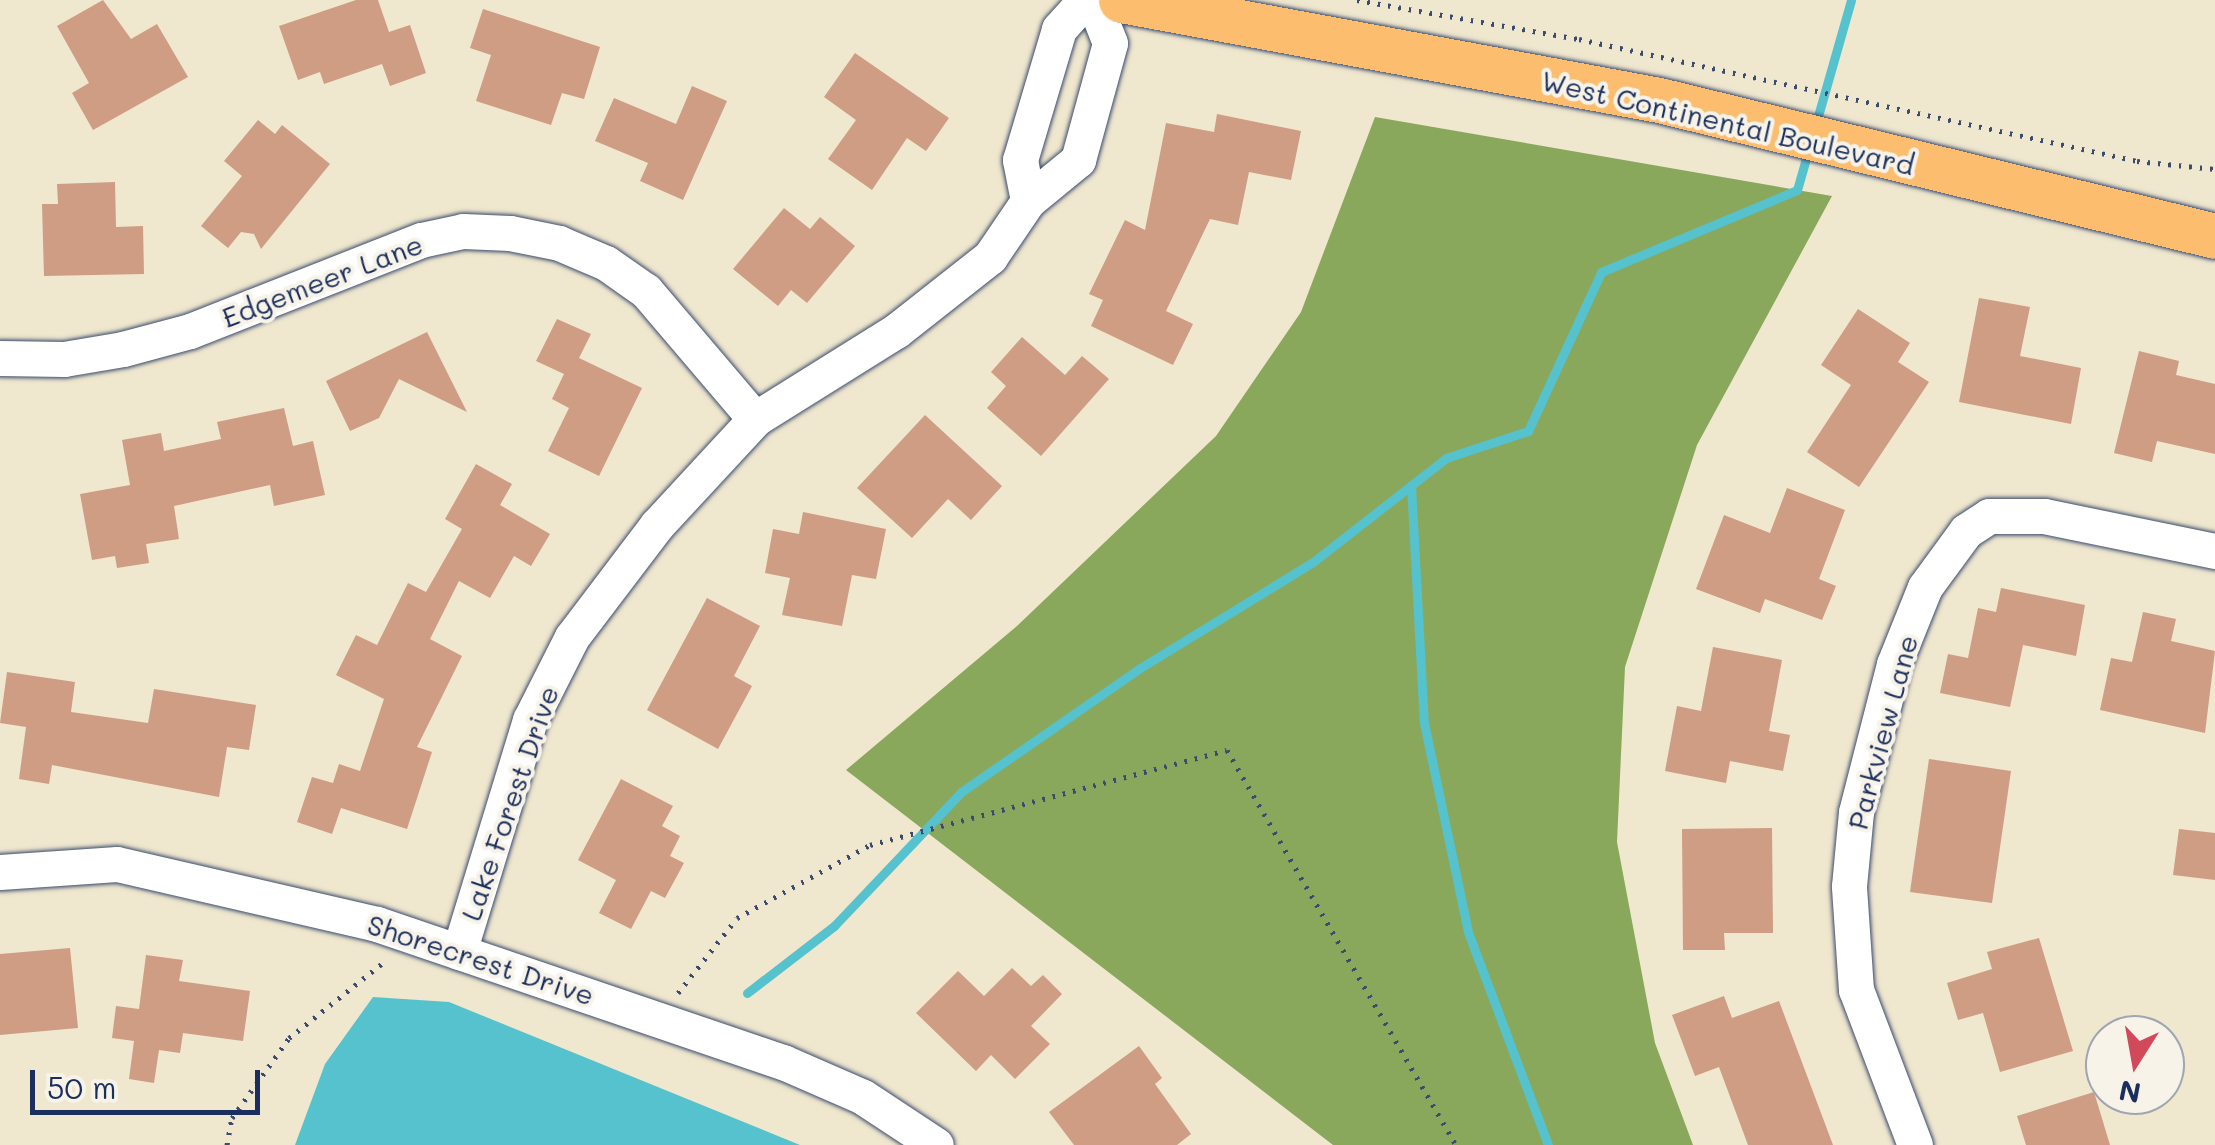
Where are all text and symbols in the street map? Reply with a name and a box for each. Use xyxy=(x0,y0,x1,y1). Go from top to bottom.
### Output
street label: West Continental Boulevard xyxy=(1538,63,1918,181)
street label: Edgemeer Lane xyxy=(217,226,427,334)
street label: Parkview Lane xyxy=(1840,631,1924,833)
street label: Lake Forest Drive xyxy=(453,681,565,925)
street label: Shorecrest Drive xyxy=(363,907,599,1011)
north arrow xyxy=(2085,1015,2185,1115)
scale bar xyxy=(35,1050,265,1112)
text: 50 m xyxy=(47,1067,117,1107)
text: N xyxy=(2116,1073,2144,1112)

